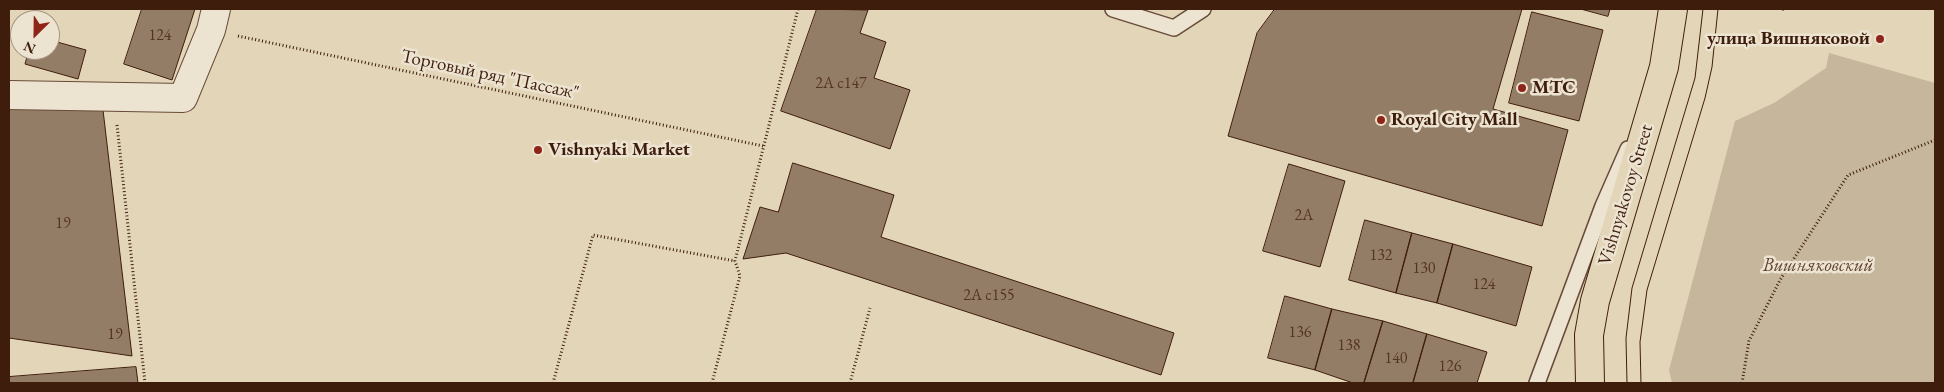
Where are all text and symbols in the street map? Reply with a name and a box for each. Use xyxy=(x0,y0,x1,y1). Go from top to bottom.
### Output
north arrow xyxy=(10,10,60,60)
house number: 124 xyxy=(148,26,172,46)
place label: улица Вишняковой xyxy=(1707,28,1870,50)
marker: улица Вишняковой xyxy=(1874,33,1886,45)
text: N xyxy=(21,37,38,58)
street label: Торговый ряд "Пассаж" xyxy=(399,45,581,105)
house number: 2А с147 xyxy=(815,74,867,94)
place label: МТС xyxy=(1532,77,1576,99)
marker: МТС xyxy=(1516,82,1528,94)
place label: Royal City Mall xyxy=(1391,109,1518,131)
marker: Royal City Mall xyxy=(1375,114,1387,126)
street label: Vishnyakovoy Street xyxy=(1594,122,1658,268)
place label: Vishnyaki Market xyxy=(548,139,690,161)
marker: Vishnyaki Market xyxy=(532,144,544,156)
house number: 2А xyxy=(1295,206,1313,226)
house number: 19 xyxy=(55,214,71,234)
house number: 132 xyxy=(1369,246,1393,266)
park label: Вишняковский xyxy=(1763,255,1873,277)
house number: 130 xyxy=(1412,259,1436,279)
house number: 124 xyxy=(1472,275,1496,295)
house number: 2А с155 xyxy=(963,286,1015,306)
house number: 136 xyxy=(1288,323,1312,343)
house number: 19 xyxy=(107,325,123,345)
house number: 138 xyxy=(1337,336,1361,356)
house number: 140 xyxy=(1384,349,1408,369)
house number: 126 xyxy=(1438,357,1462,377)

